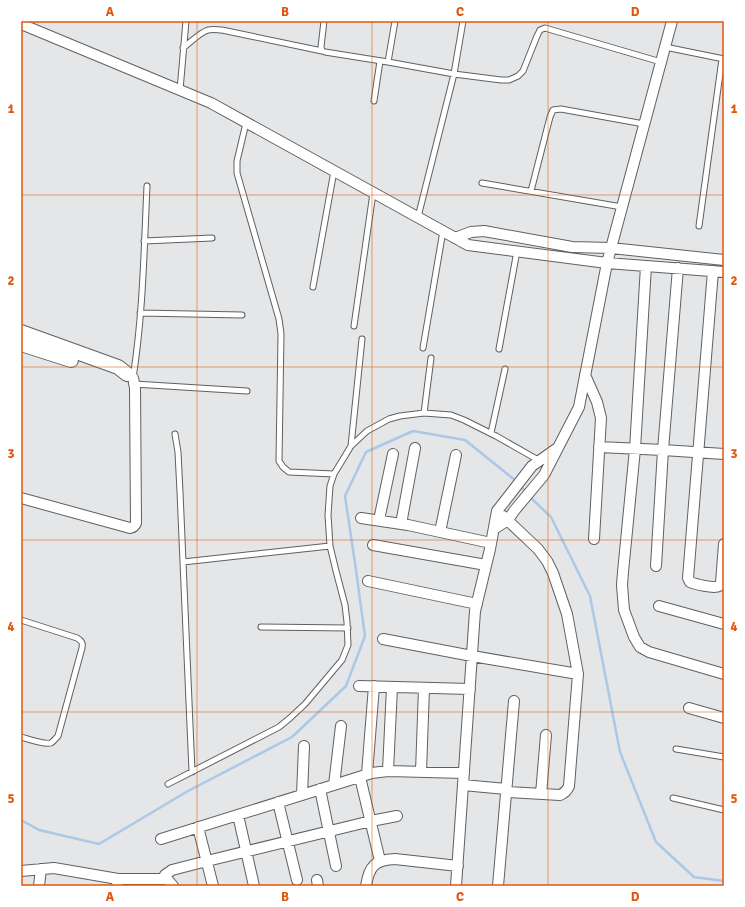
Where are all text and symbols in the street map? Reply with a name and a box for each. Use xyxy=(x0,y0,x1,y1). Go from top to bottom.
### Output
text: A xyxy=(106,4,115,20)
text: B xyxy=(281,4,289,20)
text: C xyxy=(456,4,464,20)
text: D xyxy=(631,4,640,20)
text: 1 xyxy=(7,101,15,117)
text: 1 xyxy=(730,101,738,117)
text: 2 xyxy=(7,273,15,289)
text: 2 xyxy=(730,273,738,289)
text: 3 xyxy=(7,446,15,462)
text: 3 xyxy=(730,446,738,462)
text: 4 xyxy=(7,619,15,635)
text: 4 xyxy=(730,619,738,635)
text: 5 xyxy=(7,791,15,807)
text: 5 xyxy=(730,791,738,807)
text: A xyxy=(106,889,115,905)
text: B xyxy=(281,889,289,905)
text: C xyxy=(456,889,464,905)
text: D xyxy=(631,889,640,905)

